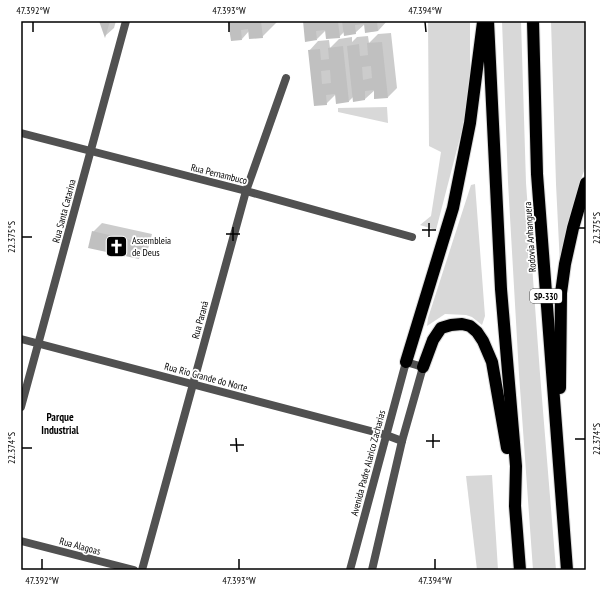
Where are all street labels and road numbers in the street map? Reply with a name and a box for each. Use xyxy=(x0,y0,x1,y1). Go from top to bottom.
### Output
street label: Rua Pernambuco xyxy=(189,161,249,187)
street label: Rua Santa Catarina xyxy=(49,178,79,244)
street label: Rodovia Anhanguera xyxy=(521,201,539,273)
road number: SP-330 xyxy=(530,289,562,303)
street label: Rua Paraná xyxy=(189,300,211,340)
street label: Rua Rio Grande do Norte xyxy=(163,360,249,394)
street label: Avenida Padre Alarico Zacharias xyxy=(348,408,389,517)
street label: Rua Alagoas xyxy=(58,534,103,558)

